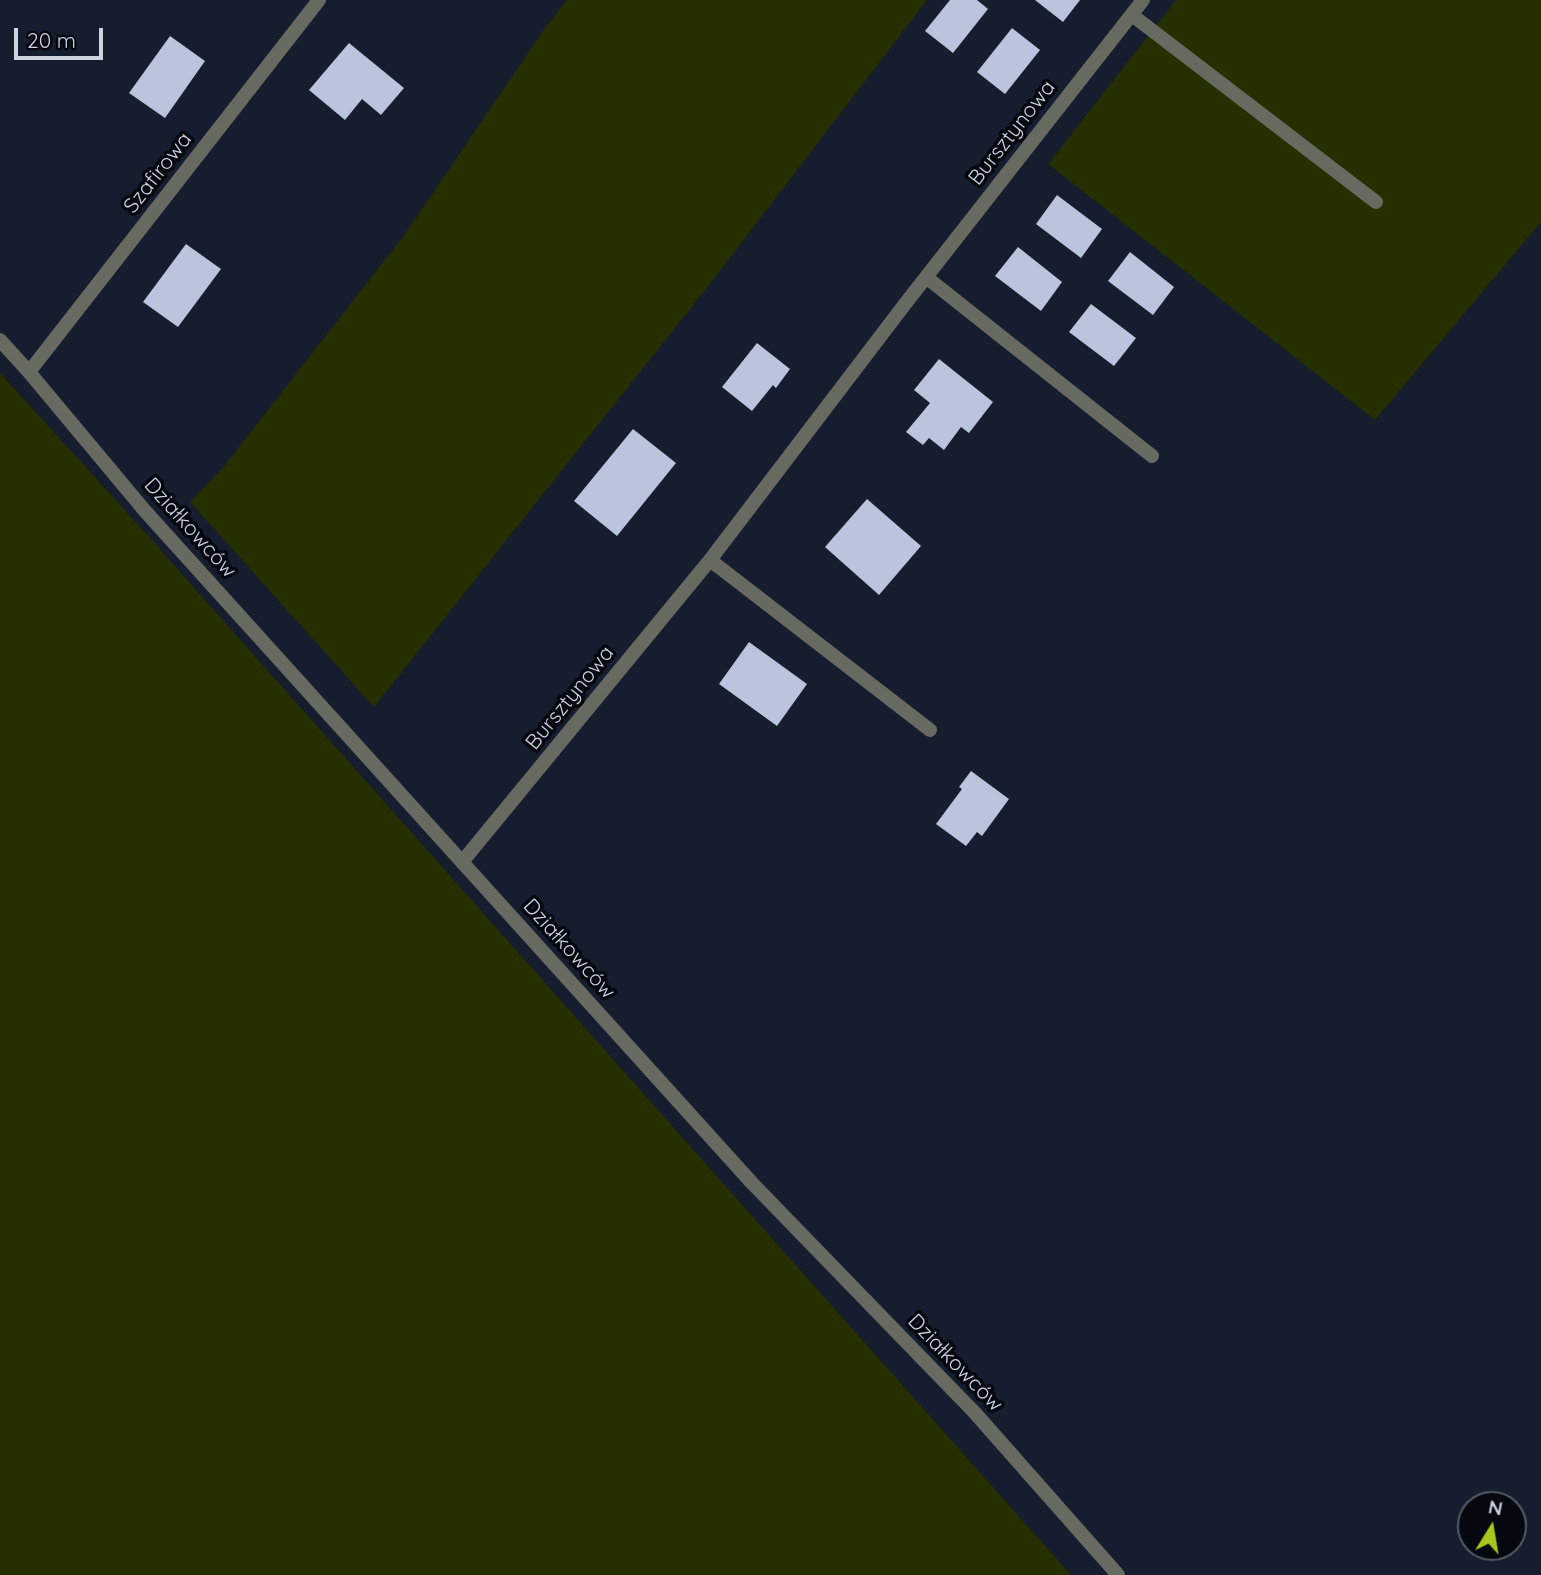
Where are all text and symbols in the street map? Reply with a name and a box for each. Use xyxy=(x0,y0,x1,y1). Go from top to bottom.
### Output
scale bar xyxy=(18,14,107,58)
text: 20 m xyxy=(27,27,76,53)
street label: Bursztynowa xyxy=(963,76,1061,190)
street label: Szafirowa xyxy=(119,128,197,218)
street label: Działkowców xyxy=(139,473,241,583)
street label: Bursztynowa xyxy=(521,641,619,755)
street label: Działkowców xyxy=(518,894,620,1004)
street label: Działkowców xyxy=(902,1309,1008,1417)
north arrow xyxy=(1457,1491,1527,1561)
text: N xyxy=(1486,1494,1505,1520)

